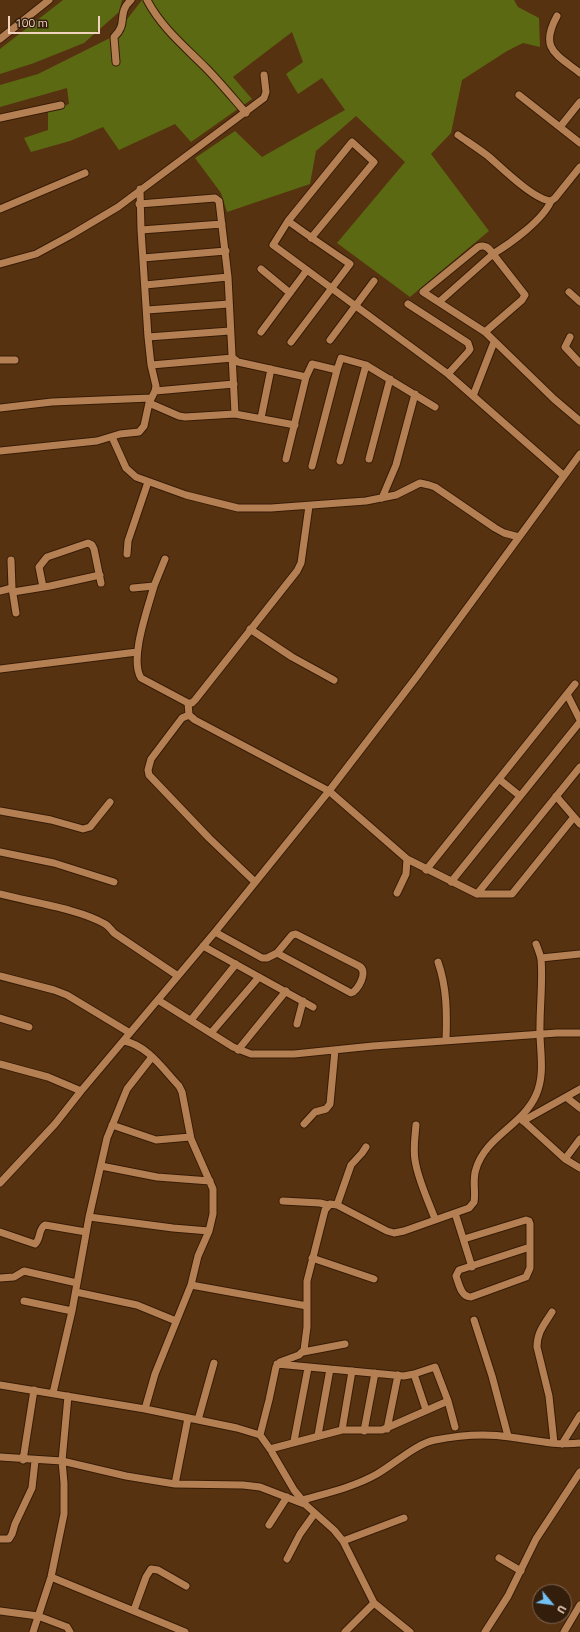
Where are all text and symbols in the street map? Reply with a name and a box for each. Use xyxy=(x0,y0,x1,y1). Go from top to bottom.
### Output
scale bar xyxy=(10,8,102,34)
text: 100 m xyxy=(15,13,48,32)
north arrow xyxy=(532,1584,572,1624)
text: U xyxy=(553,1602,570,1616)

